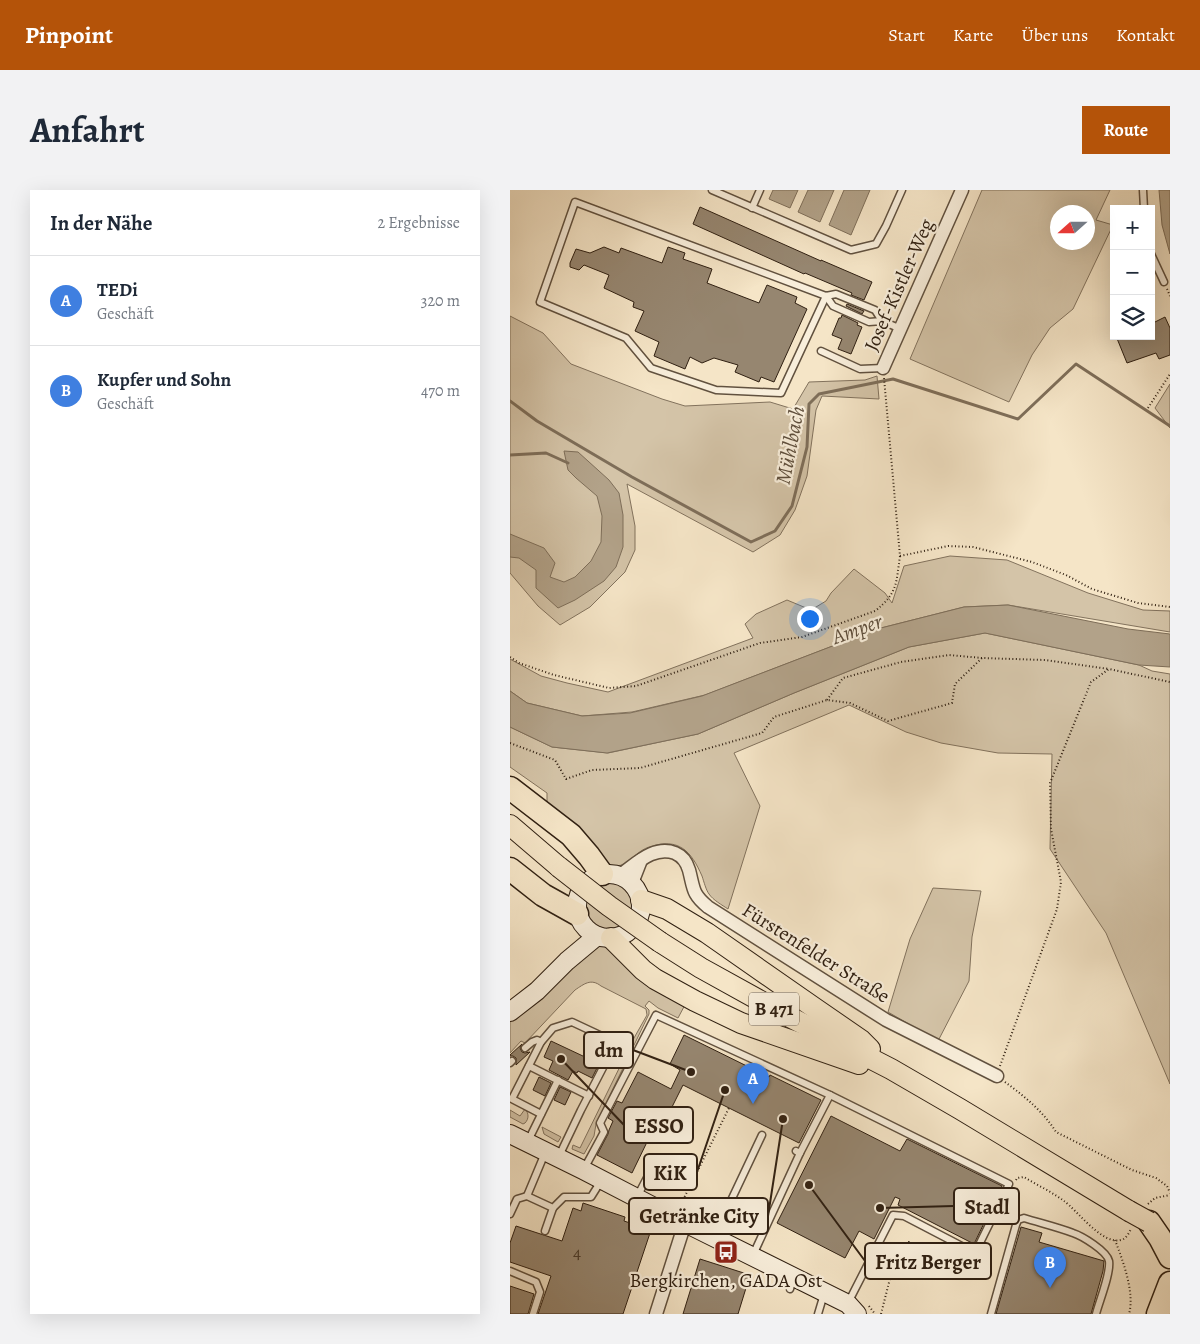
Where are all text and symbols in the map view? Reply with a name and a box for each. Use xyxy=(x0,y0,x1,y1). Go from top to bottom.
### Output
text: Pinpoint xyxy=(25,19,113,51)
text: Start xyxy=(888,23,925,47)
text: Karte xyxy=(953,23,993,47)
text: Über uns xyxy=(1021,23,1088,47)
text: Kontakt xyxy=(1116,23,1175,47)
text: Anfahrt xyxy=(30,106,145,154)
button: Route xyxy=(1082,106,1170,154)
north arrow xyxy=(1050,205,1095,250)
map controls xyxy=(1110,205,1155,340)
button: + xyxy=(1110,205,1155,250)
text: In der Nähe xyxy=(50,209,152,237)
text: 2 Ergebnisse xyxy=(378,212,460,234)
street label: Josef-Kistler-Weg xyxy=(858,215,940,355)
button: − xyxy=(1110,250,1155,295)
text: TEDi xyxy=(97,277,138,303)
text: A xyxy=(61,290,71,312)
text: 320 m xyxy=(421,290,460,312)
button: layers xyxy=(1110,295,1155,340)
text: Geschäft xyxy=(97,303,154,325)
text: Kupfer und Sohn xyxy=(97,367,231,393)
text: B xyxy=(61,380,71,402)
text: 470 m xyxy=(421,380,460,402)
text: Geschäft xyxy=(97,393,154,415)
water label: Mühlbach xyxy=(769,403,811,487)
your location xyxy=(797,606,823,632)
water label: Amper xyxy=(827,607,887,651)
street label: Fürstenfelder Straße xyxy=(737,897,895,1009)
road number: B 471 xyxy=(749,992,799,1026)
callout: dm xyxy=(584,1032,633,1068)
text: dm xyxy=(595,1036,624,1064)
pin: A xyxy=(737,1063,769,1104)
callout: ESSO xyxy=(624,1107,693,1143)
text: ESSO xyxy=(634,1112,684,1140)
callout: KiK xyxy=(644,1154,697,1190)
text: KiK xyxy=(653,1159,687,1187)
callout: Stadl xyxy=(954,1188,1019,1224)
text: Stadl xyxy=(964,1193,1010,1221)
callout: Getränke City xyxy=(629,1198,768,1234)
text: Getränke City xyxy=(639,1202,760,1230)
bus stop icon: Bergkirchen, GADA Ost xyxy=(713,1239,739,1265)
house number: 4 xyxy=(573,1240,581,1264)
callout: Fritz Berger xyxy=(865,1243,991,1279)
pin: B xyxy=(1034,1247,1066,1288)
text: Fritz Berger xyxy=(875,1248,981,1276)
place label: Bergkirchen, GADA Ost xyxy=(630,1267,823,1294)

